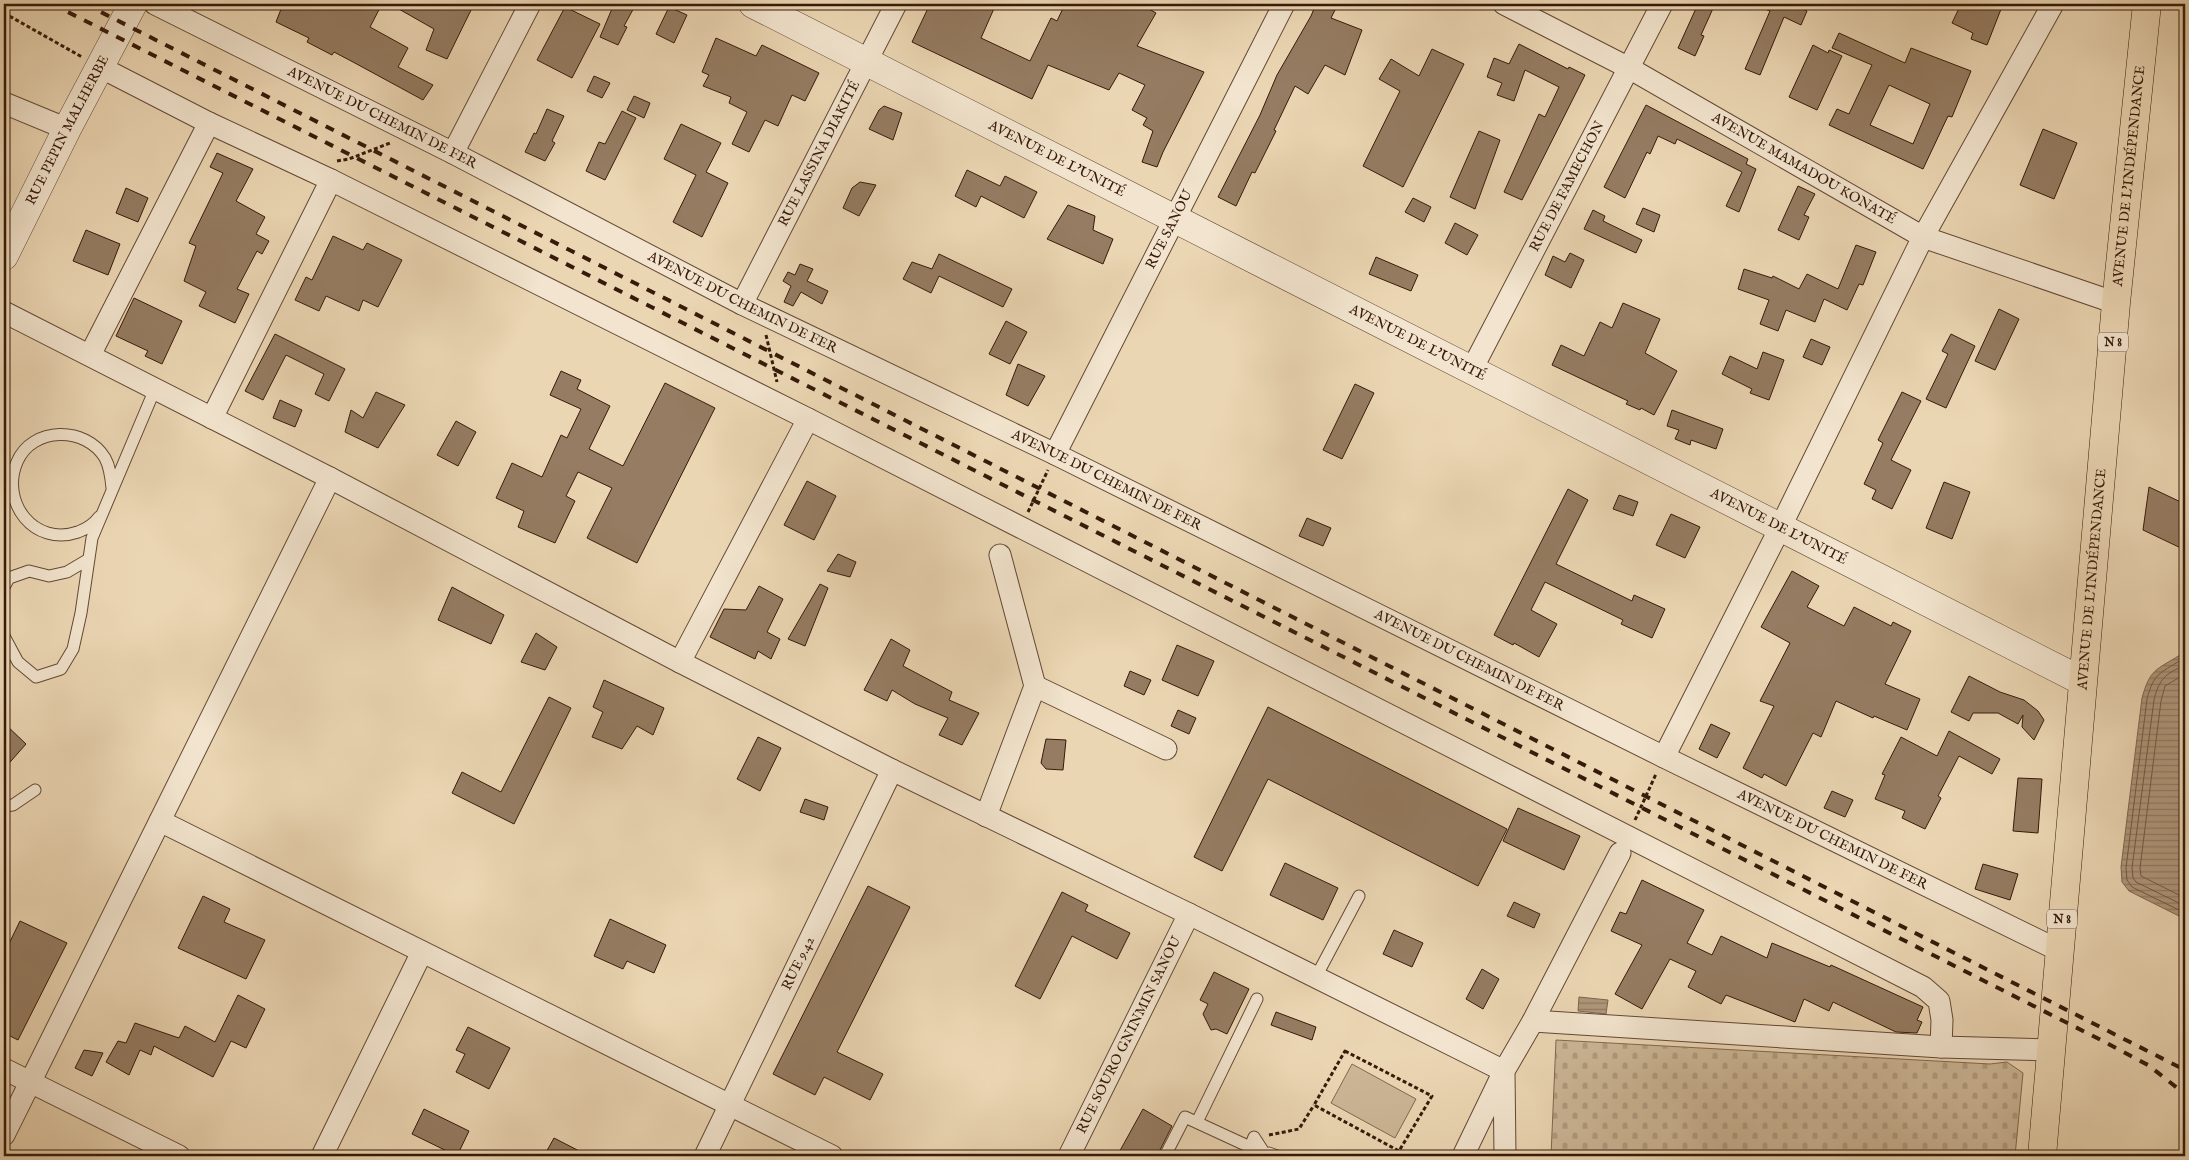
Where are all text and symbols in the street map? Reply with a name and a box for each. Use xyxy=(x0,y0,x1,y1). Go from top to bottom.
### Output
street label: RUE PEPIN MALHERBE xyxy=(22,52,113,208)
street label: AVENUE DU CHEMIN DE FER xyxy=(284,62,480,173)
street label: AVENUE DE L'INDÉPENDANCE xyxy=(2109,64,2150,288)
street label: RUE LASSINA DIAKITÉ xyxy=(774,77,864,230)
street label: AVENUE MAMADOU KONATÉ xyxy=(1708,108,1900,229)
street label: AVENUE DE L'UNITÉ xyxy=(985,116,1129,201)
street label: RUE DE FAMECHON xyxy=(1526,118,1608,255)
street label: RUE SANOU xyxy=(1142,187,1197,272)
street label: AVENUE DU CHEMIN DE FER xyxy=(644,247,841,357)
street label: AVENUE DE L'UNITÉ xyxy=(1345,300,1490,385)
road number: N 8 xyxy=(2098,332,2128,352)
street label: AVENUE DU CHEMIN DE FER xyxy=(1008,425,1205,535)
street label: AVENUE DE L'INDÉPENDANCE xyxy=(2073,467,2111,692)
street label: AVENUE DE L'UNITÉ xyxy=(1706,484,1851,569)
street label: AVENUE DU CHEMIN DE FER xyxy=(1370,605,1567,715)
street label: AVENUE DU CHEMIN DE FER xyxy=(1733,785,1931,894)
road number: N 8 xyxy=(2047,910,2077,929)
street label: RUE 9.42 xyxy=(778,933,819,993)
street label: RUE SOURO GNINMIN SANOU xyxy=(1073,933,1186,1137)

